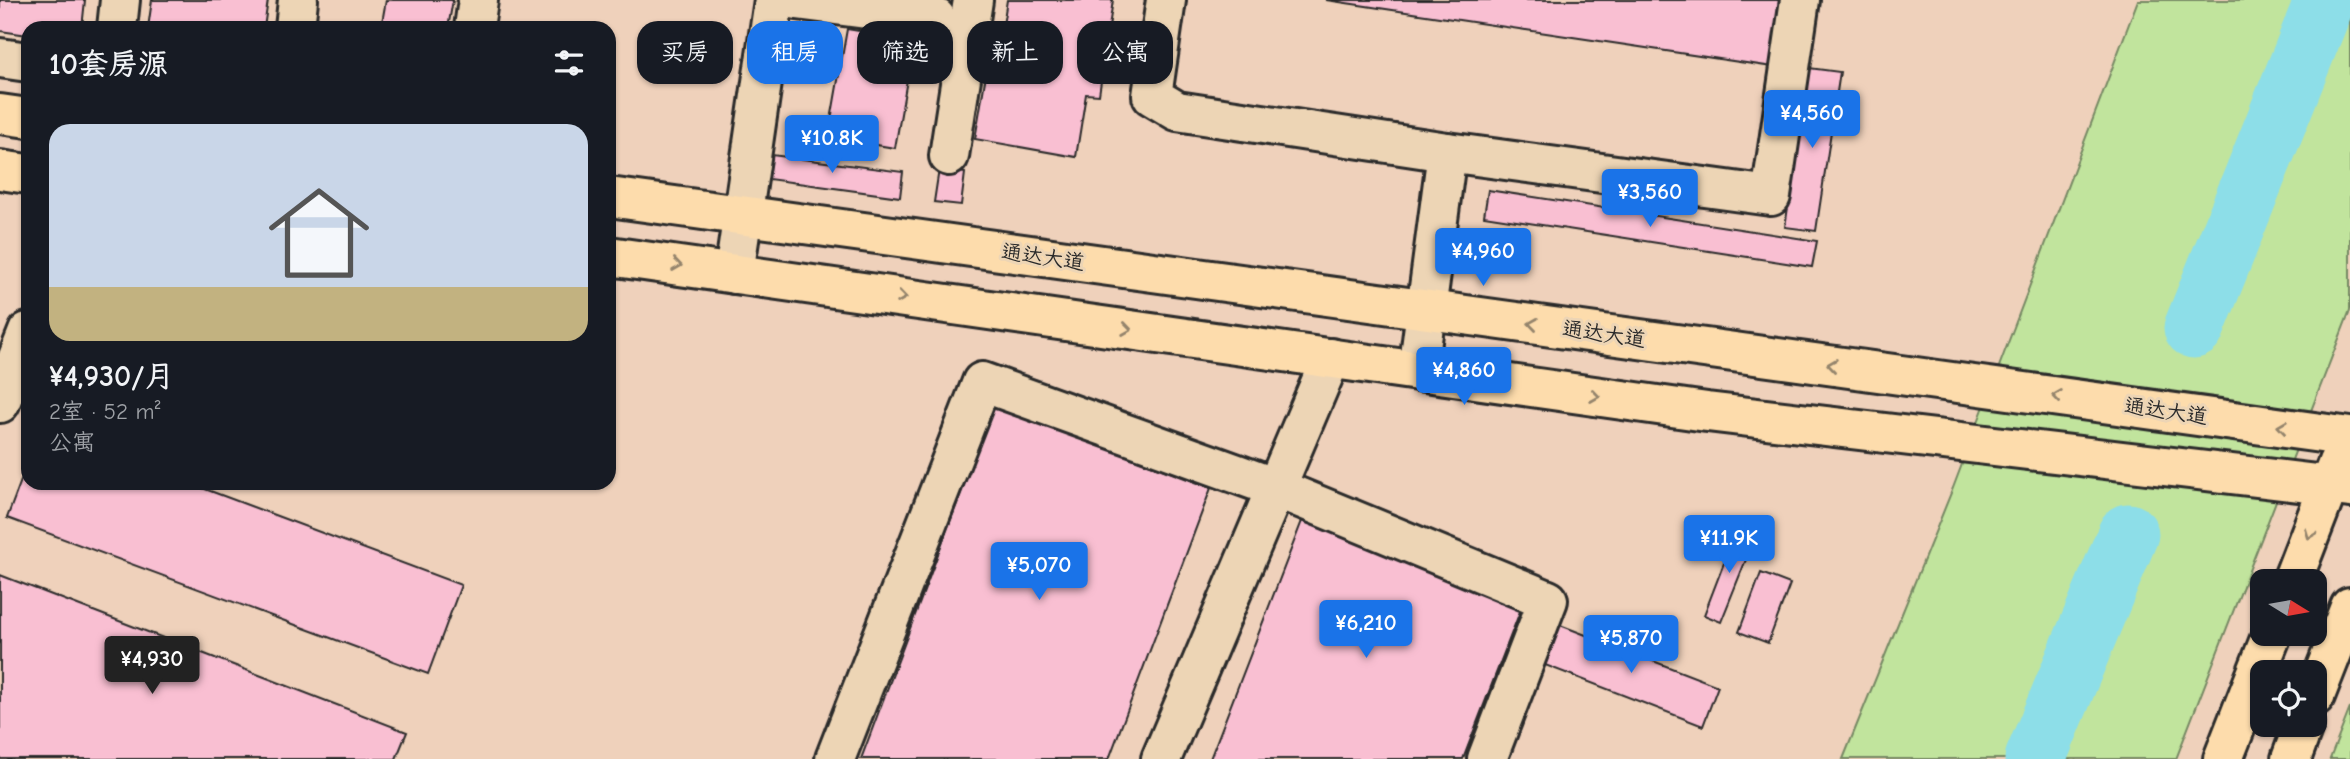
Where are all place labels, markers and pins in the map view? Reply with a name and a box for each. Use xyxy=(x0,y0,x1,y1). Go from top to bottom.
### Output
pin: ¥4,560 xyxy=(1755,90,1869,150)
pin: ¥10.8K xyxy=(775,116,889,175)
pin: ¥3,560 xyxy=(1593,170,1707,229)
pin: ¥4,960 xyxy=(1426,229,1540,288)
pin: ¥4,860 xyxy=(1407,348,1521,407)
pin: ¥11.9K xyxy=(1672,516,1786,575)
pin: ¥5,070 xyxy=(982,542,1096,602)
pin: ¥6,210 xyxy=(1309,600,1423,660)
pin: ¥5,870 xyxy=(1574,616,1688,675)
pin: ¥4,930 xyxy=(95,636,209,696)

